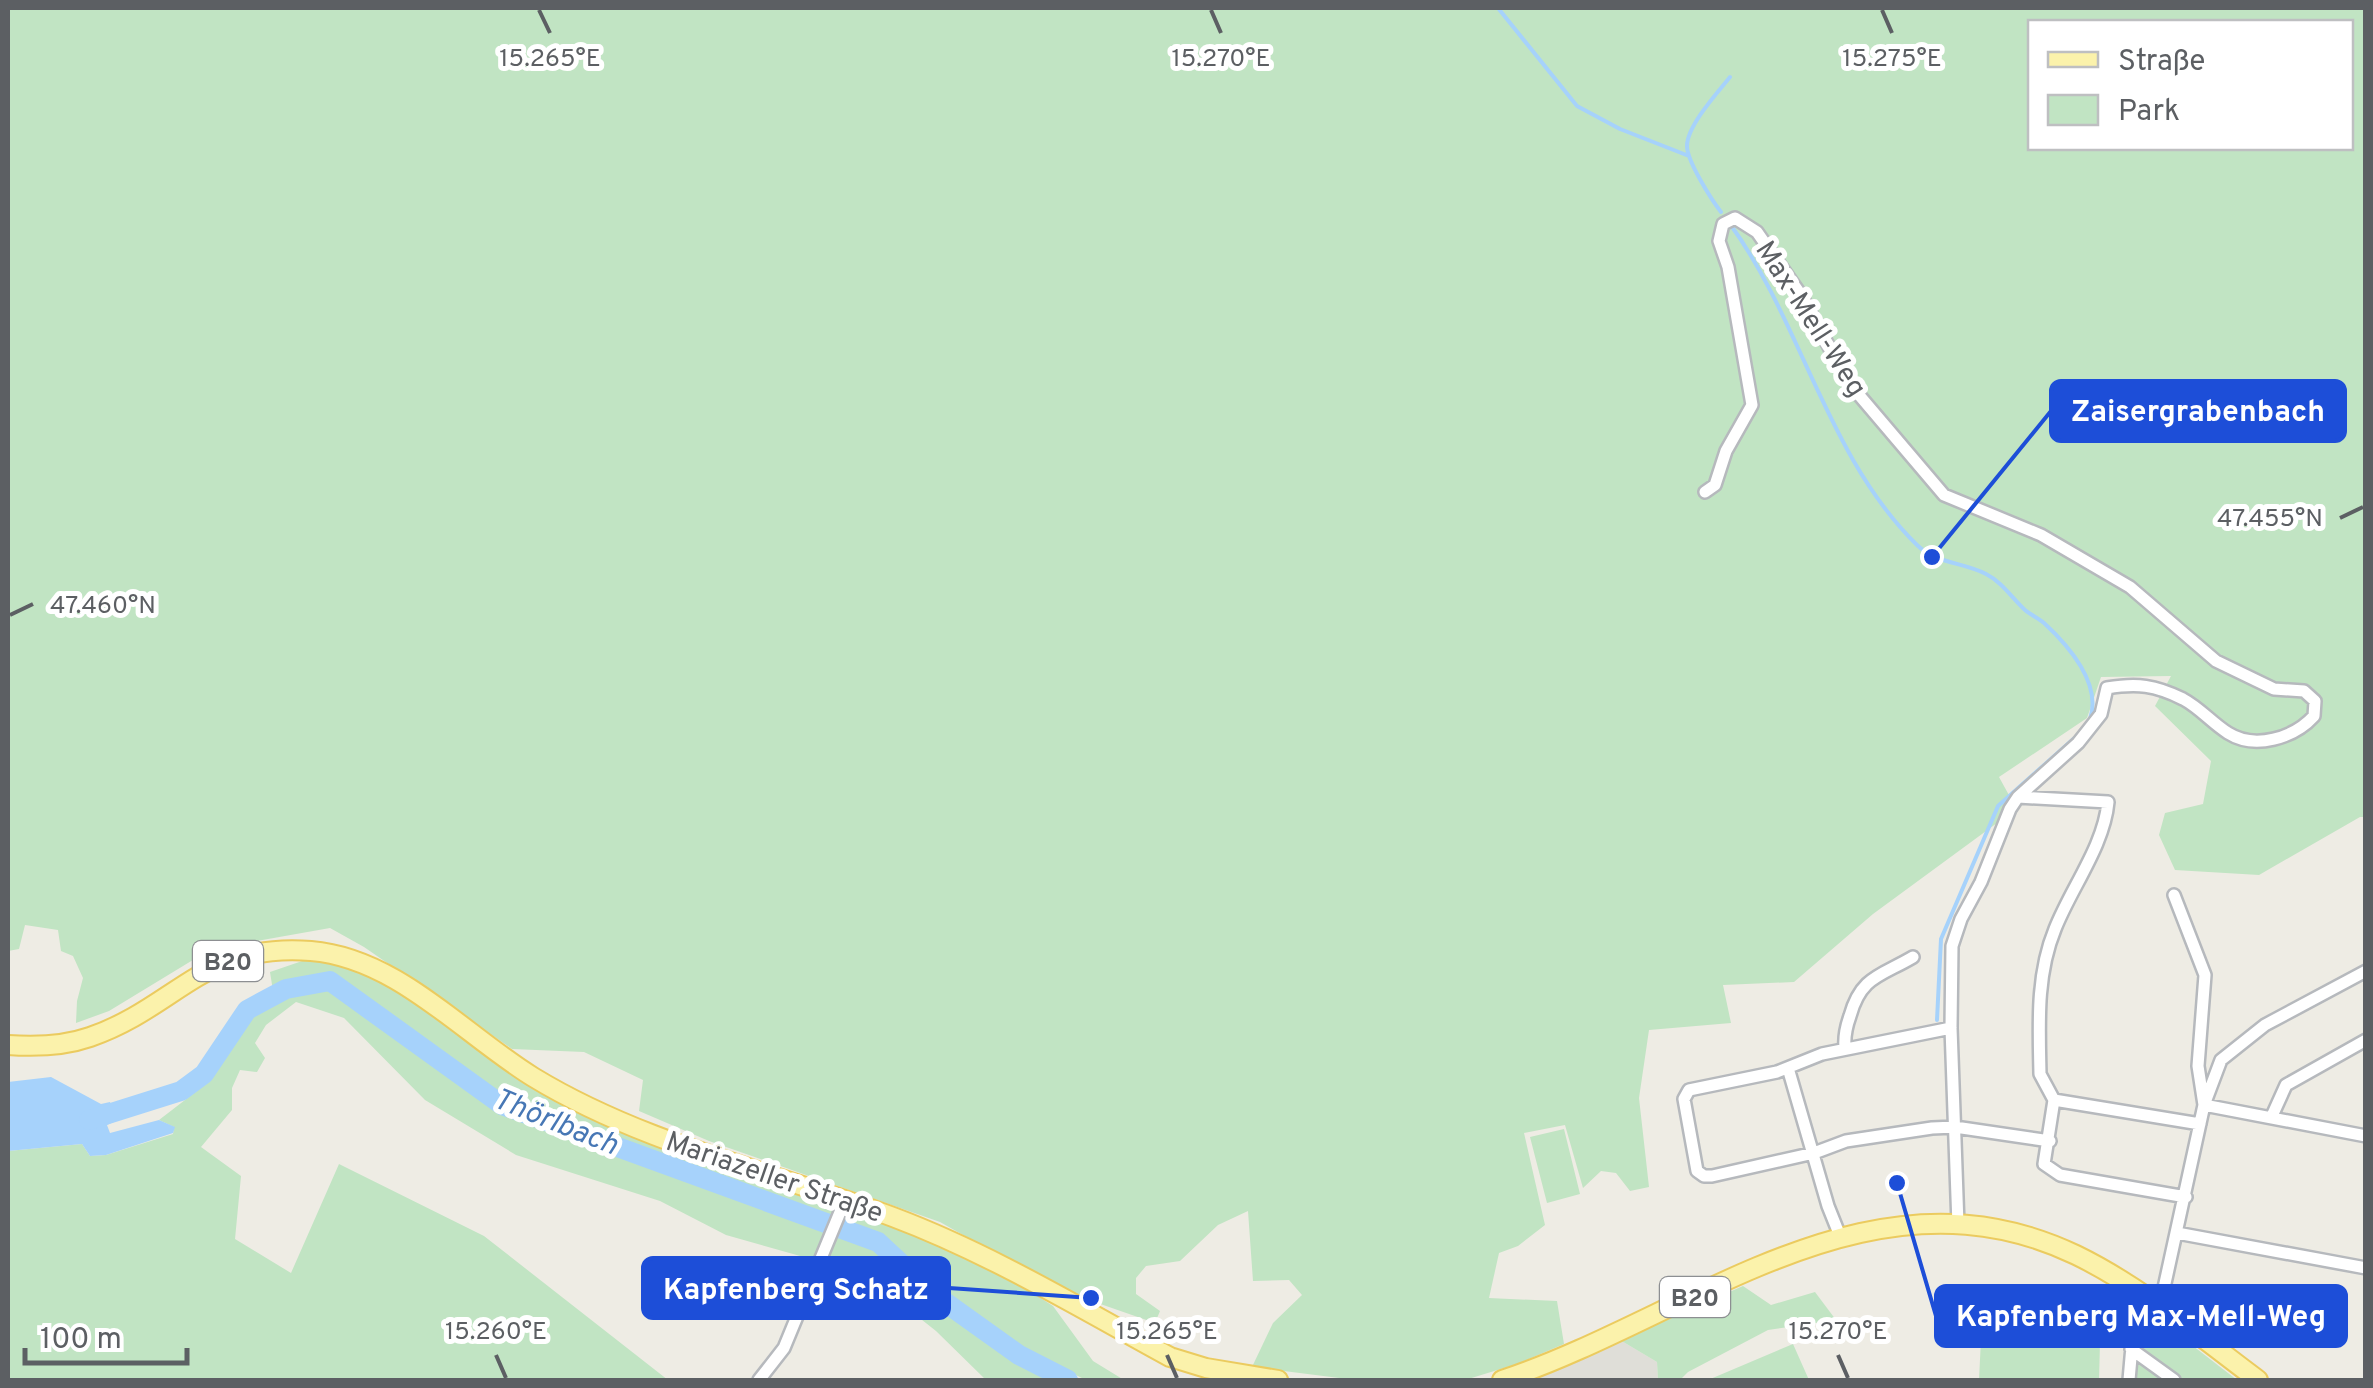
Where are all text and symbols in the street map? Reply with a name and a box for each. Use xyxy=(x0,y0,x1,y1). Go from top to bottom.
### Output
legend xyxy=(2028,20,2353,150)
text: 15.265°E xyxy=(499,44,601,76)
text: 15.270°E xyxy=(1171,44,1271,76)
text: 15.275°E xyxy=(1842,44,1942,76)
text: Straße xyxy=(2118,44,2205,81)
text: Park xyxy=(2118,94,2180,131)
street label: Max-Mell-Weg xyxy=(1746,235,1873,404)
callout: Zaisergrabenbach xyxy=(2051,381,2345,441)
text: Zaisergrabenbach xyxy=(2071,395,2325,432)
text: 47.455°N xyxy=(2217,504,2323,536)
text: 47.460°N xyxy=(50,591,156,623)
road number: B20 xyxy=(193,941,263,981)
water label: Thörlbach xyxy=(487,1082,623,1165)
street label: Mariazeller Straße xyxy=(661,1125,887,1233)
callout: Kapfenberg Schatz xyxy=(643,1258,949,1318)
text: Kapfenberg Schatz xyxy=(663,1273,929,1310)
road number: B20 xyxy=(1660,1277,1730,1317)
callout: Kapfenberg Max-Mell-Weg xyxy=(1936,1286,2346,1346)
text: Kapfenberg Max-Mell-Weg xyxy=(1956,1300,2326,1337)
scale bar xyxy=(25,1303,188,1365)
text: 15.260°E xyxy=(445,1317,547,1349)
text: 15.265°E xyxy=(1116,1317,1218,1349)
text: 15.270°E xyxy=(1788,1317,1888,1349)
text: 100 m xyxy=(40,1322,122,1359)

